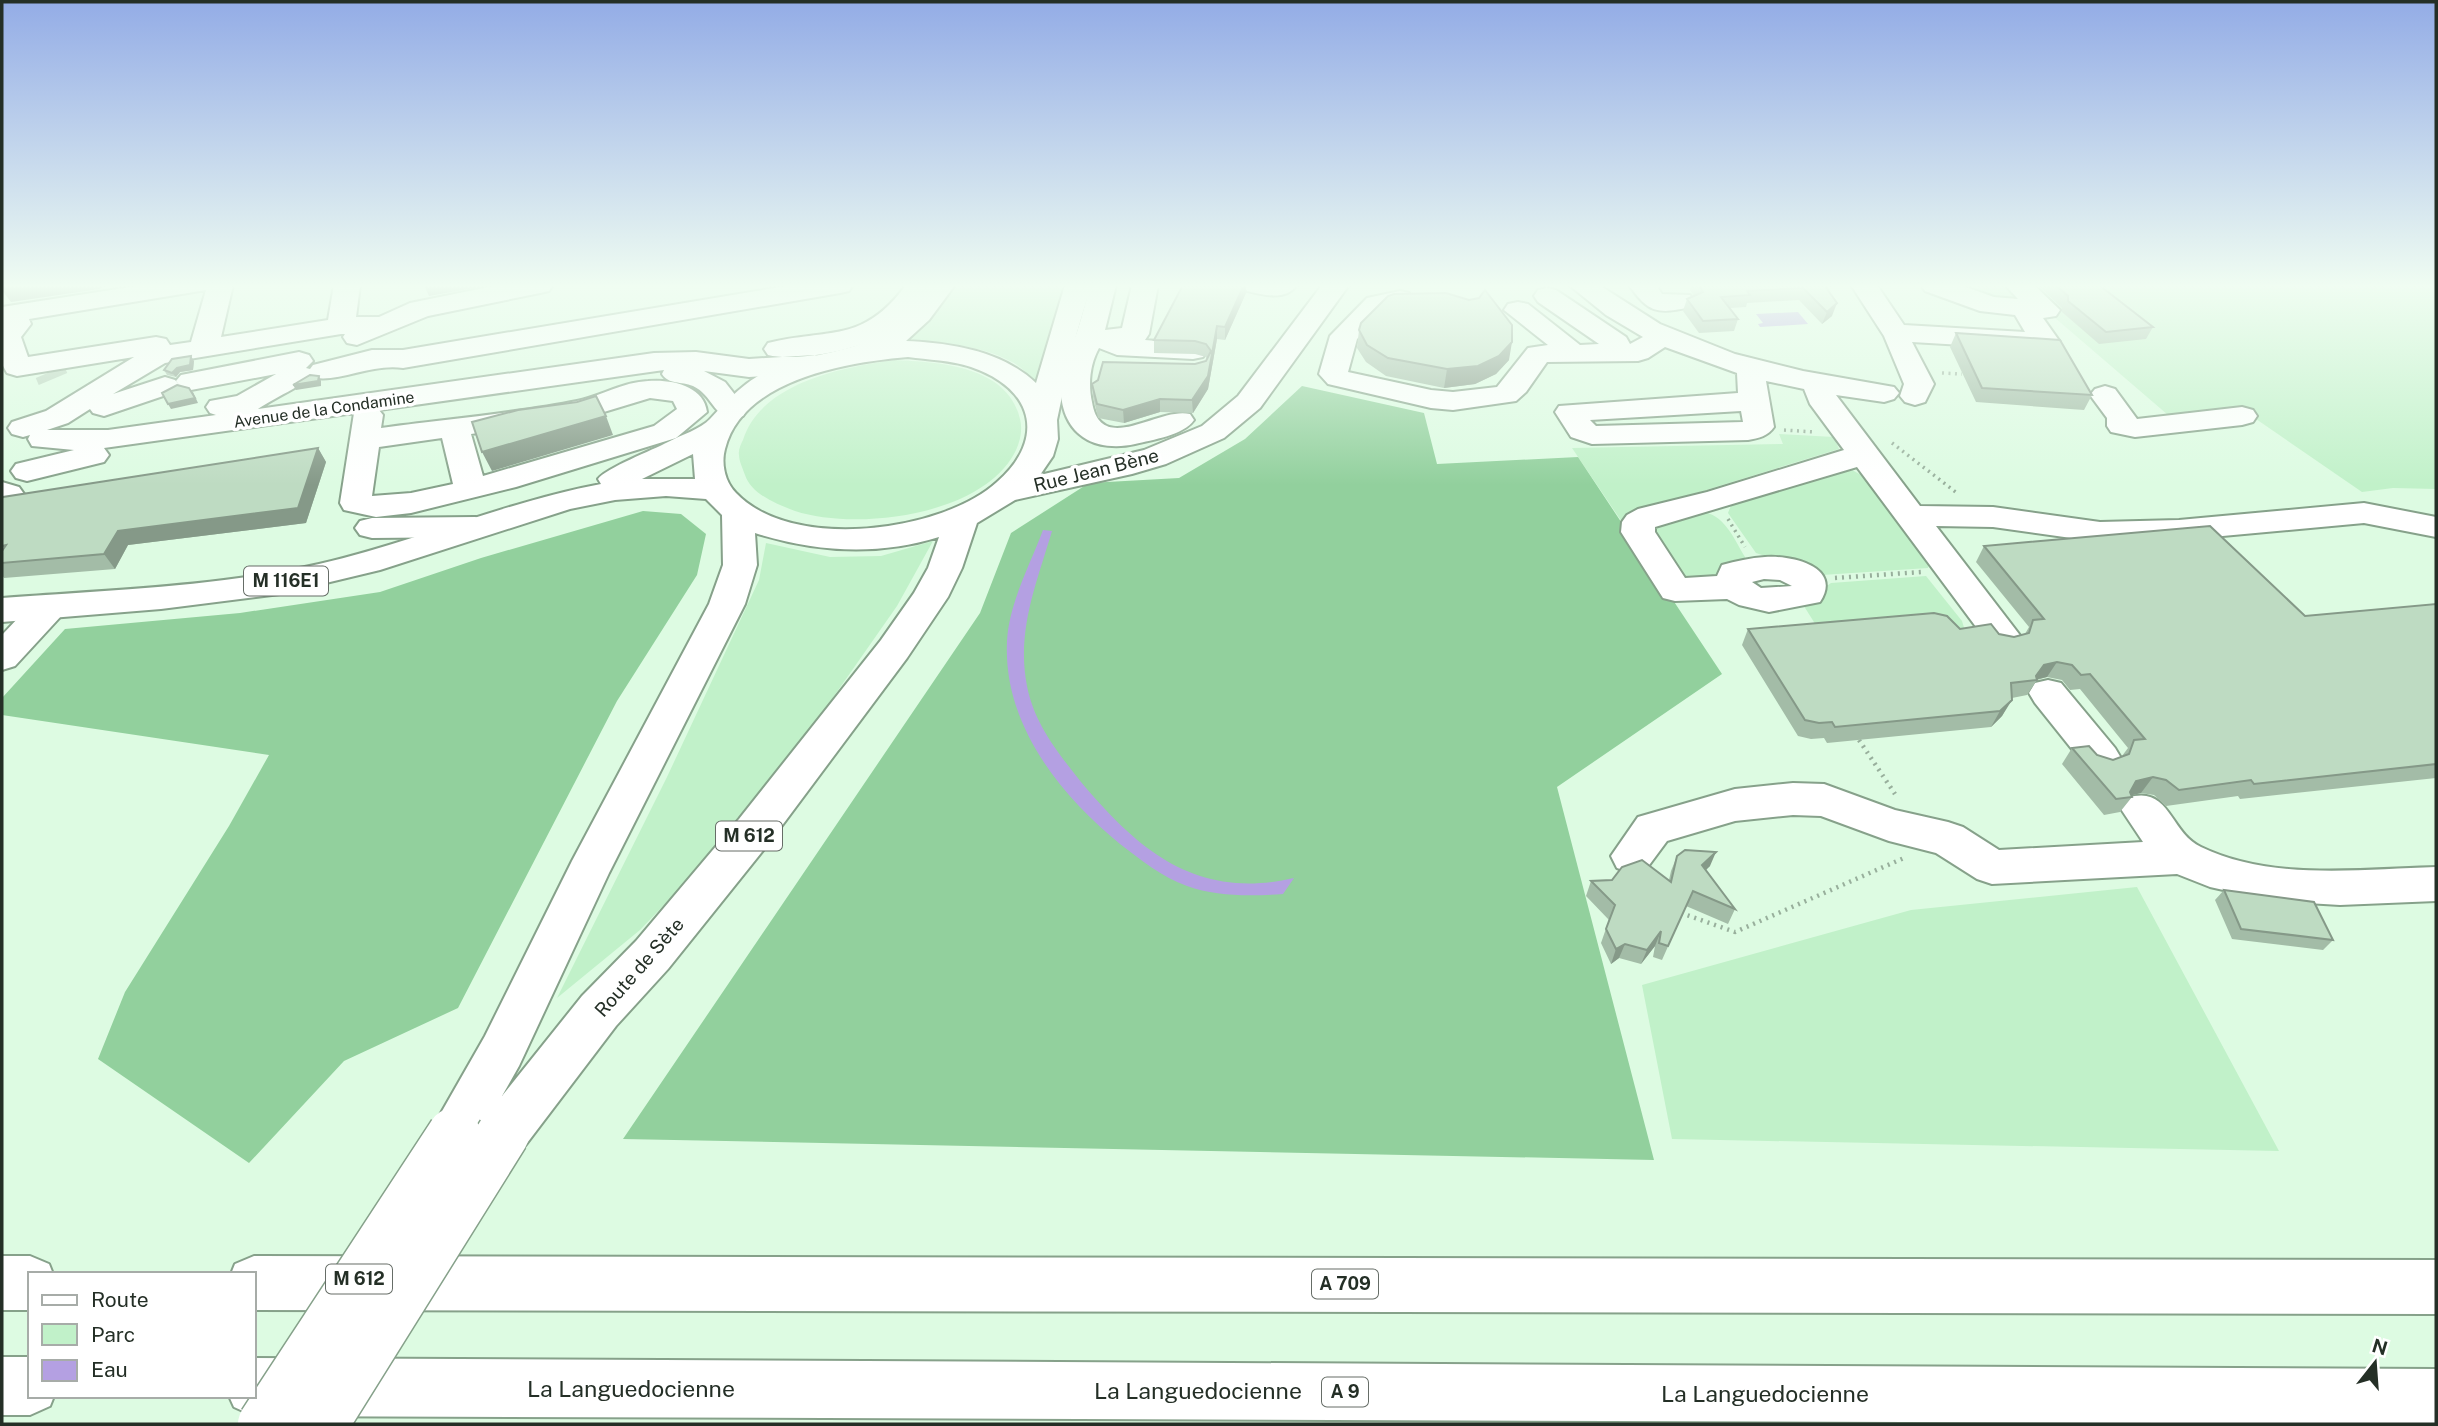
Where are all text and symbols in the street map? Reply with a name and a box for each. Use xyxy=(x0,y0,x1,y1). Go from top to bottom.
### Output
street label: Avenue de la Condamine xyxy=(232,387,416,432)
street label: Rue Jean Bène xyxy=(1031,444,1161,496)
road number: M 116E1 xyxy=(244,566,328,596)
road number: M 612 xyxy=(716,822,782,850)
street label: Route de Sète xyxy=(590,913,688,1021)
road number: M 612 xyxy=(326,1264,392,1294)
road number: A 709 xyxy=(1312,1269,1378,1298)
legend xyxy=(28,1272,256,1398)
text: Route xyxy=(91,1287,149,1312)
text: Parc xyxy=(91,1322,135,1347)
north arrow xyxy=(2340,1328,2410,1398)
text: N xyxy=(2370,1334,2390,1359)
text: Eau xyxy=(91,1357,128,1382)
street label: La Languedocienne xyxy=(527,1375,735,1402)
street label: La Languedocienne xyxy=(1094,1377,1302,1404)
road number: A 9 xyxy=(1322,1378,1368,1406)
street label: La Languedocienne xyxy=(1661,1380,1869,1407)

